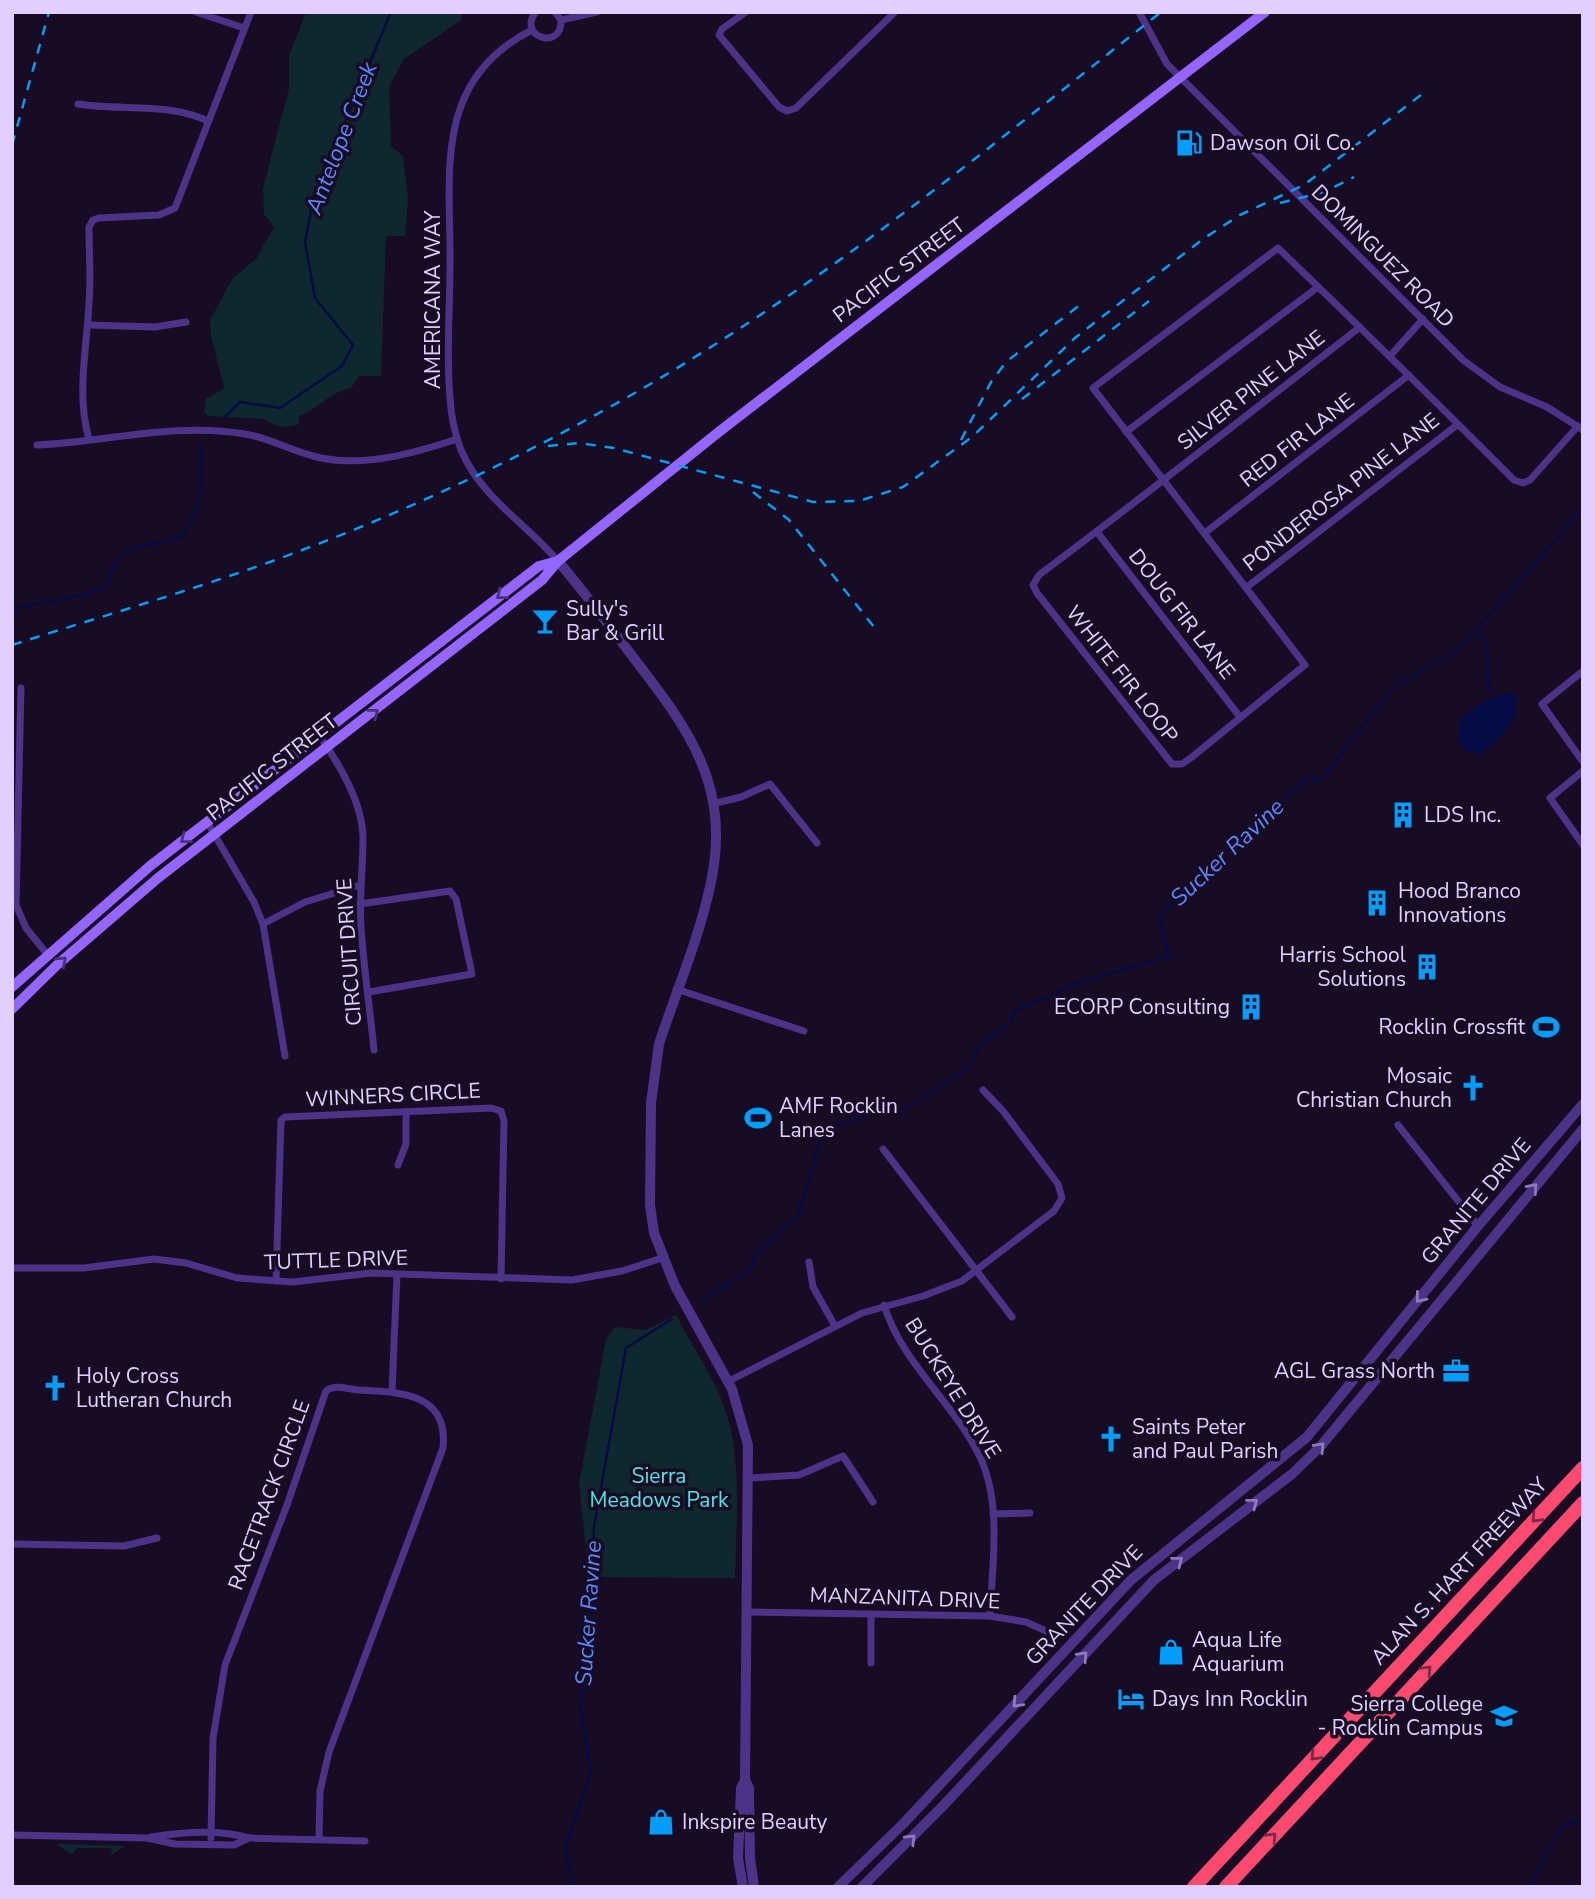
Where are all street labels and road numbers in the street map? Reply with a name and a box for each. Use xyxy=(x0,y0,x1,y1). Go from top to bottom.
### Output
street label: DOMINGUEZ ROAD xyxy=(1305,178,1461,334)
street label: AMERICANA WAY xyxy=(419,210,447,389)
street label: PACIFIC STREET xyxy=(827,211,971,329)
street label: SILVER PINE LANE xyxy=(1172,324,1330,456)
street label: RED FIR LANE xyxy=(1234,387,1360,493)
street label: PONDEROSA PINE LANE xyxy=(1237,406,1445,578)
street label: DOUG FIR LANE xyxy=(1122,543,1242,685)
street label: WHITE FIR LOOP xyxy=(1059,599,1185,749)
street label: PACIFIC STREET xyxy=(201,707,344,827)
street label: CIRCUIT DRIVE xyxy=(330,877,368,1027)
street label: WINNERS CIRCLE xyxy=(305,1076,481,1114)
street label: GRANITE DRIVE xyxy=(1415,1132,1537,1270)
street label: TUTTLE DRIVE xyxy=(263,1243,409,1277)
street label: BUCKEYE DRIVE xyxy=(898,1312,1008,1464)
street label: RACETRACK CIRCLE xyxy=(222,1396,316,1594)
street label: ALAN S. HART FREEWAY xyxy=(1365,1471,1554,1671)
street label: GRANITE DRIVE xyxy=(1019,1539,1149,1671)
street label: MANZANITA DRIVE xyxy=(809,1581,1001,1615)

